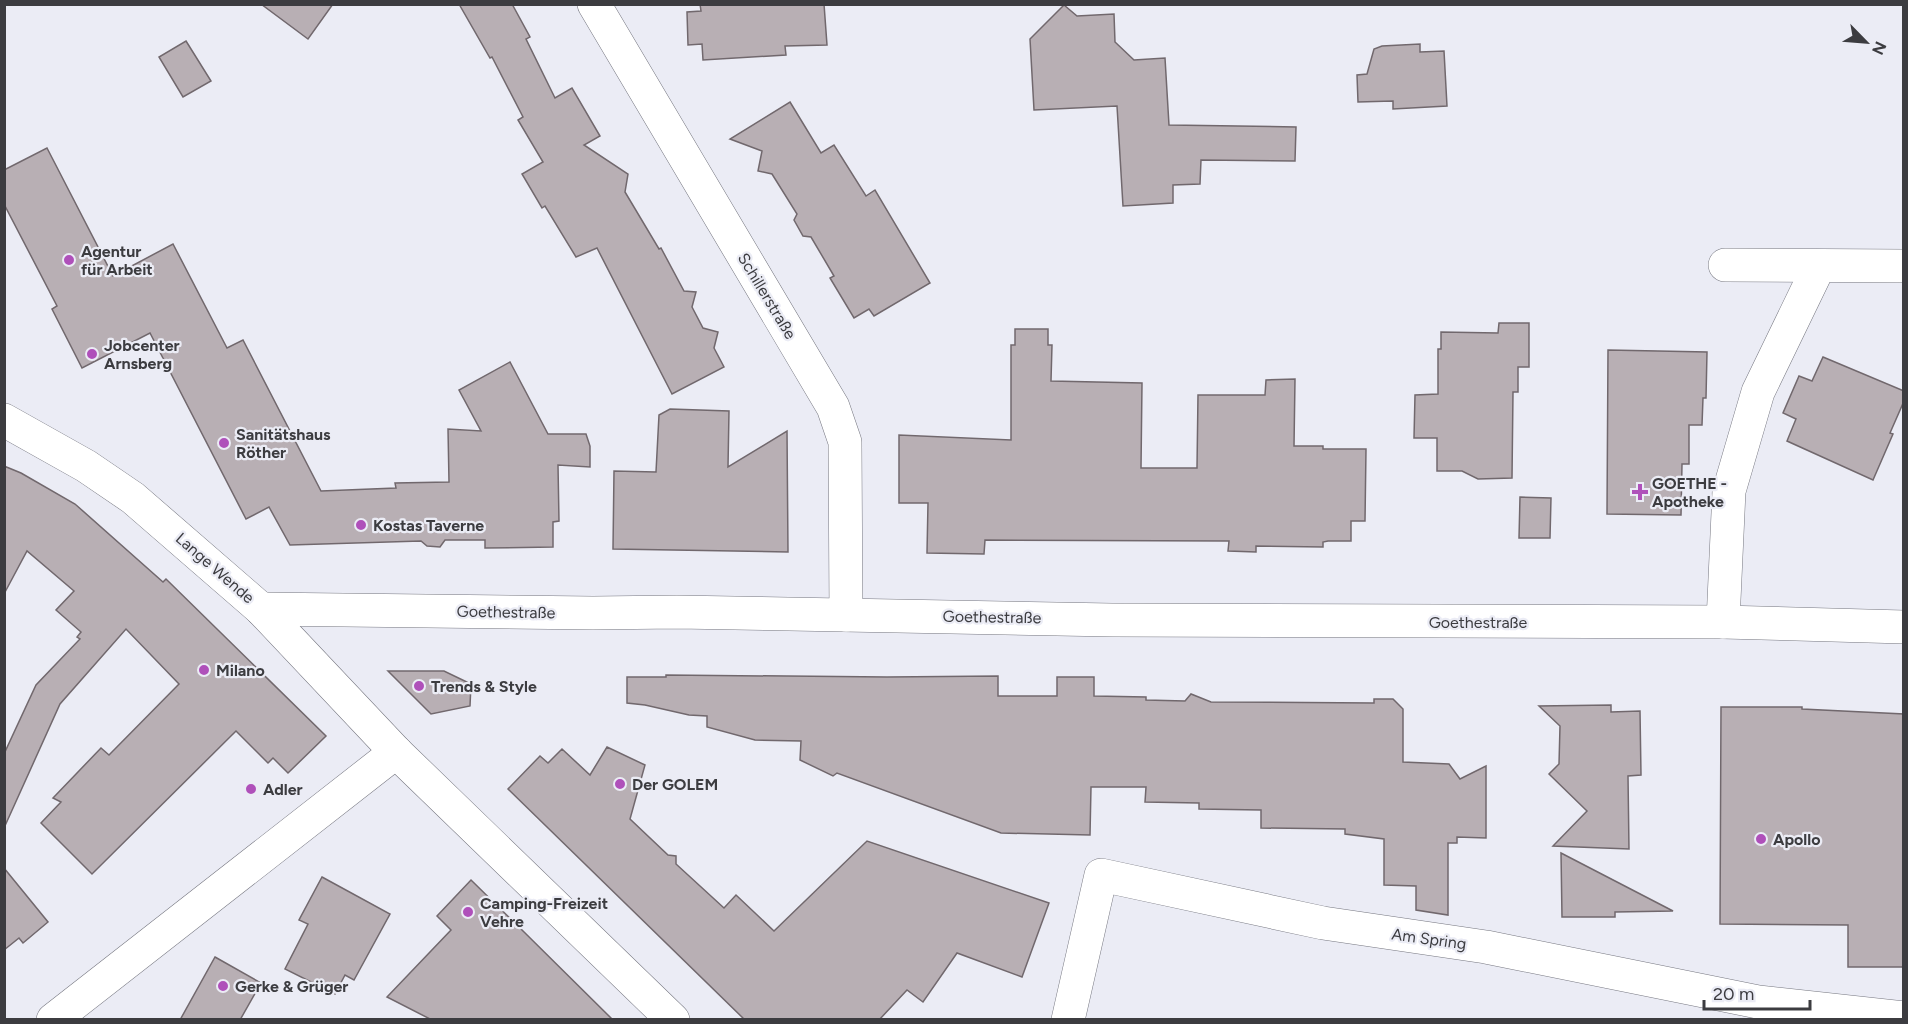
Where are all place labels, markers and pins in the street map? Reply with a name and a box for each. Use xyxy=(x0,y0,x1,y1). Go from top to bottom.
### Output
place label: Agentur für Arbeit xyxy=(81,242,153,279)
marker: Agentur für Arbeit xyxy=(62,253,76,267)
place label: Jobcenter Arnsberg xyxy=(104,336,180,373)
marker: Jobcenter Arnsberg xyxy=(85,347,99,361)
place label: Sanitätshaus Röther xyxy=(236,425,331,462)
marker: Sanitätshaus Röther xyxy=(217,436,231,450)
place label: GOETHE - Apotheke xyxy=(1652,474,1727,511)
marker: GOETHE - Apotheke xyxy=(1633,485,1647,499)
place label: Kostas Taverne xyxy=(373,516,484,535)
marker: Kostas Taverne xyxy=(354,518,368,532)
place label: Milano xyxy=(216,661,265,680)
marker: Milano xyxy=(197,663,211,677)
place label: Trends & Style xyxy=(431,677,537,696)
marker: Trends & Style xyxy=(412,679,426,693)
place label: Der GOLEM xyxy=(632,775,718,794)
marker: Der GOLEM xyxy=(613,777,627,791)
place label: Adler xyxy=(263,780,303,799)
marker: Adler xyxy=(244,782,258,796)
place label: Apollo xyxy=(1773,830,1821,849)
marker: Apollo xyxy=(1754,832,1768,846)
place label: Camping-Freizeit Vehre xyxy=(480,894,608,931)
marker: Camping-Freizeit Vehre xyxy=(461,905,475,919)
place label: Gerke & Grüger xyxy=(235,977,348,996)
marker: Gerke & Grüger xyxy=(216,979,230,993)

